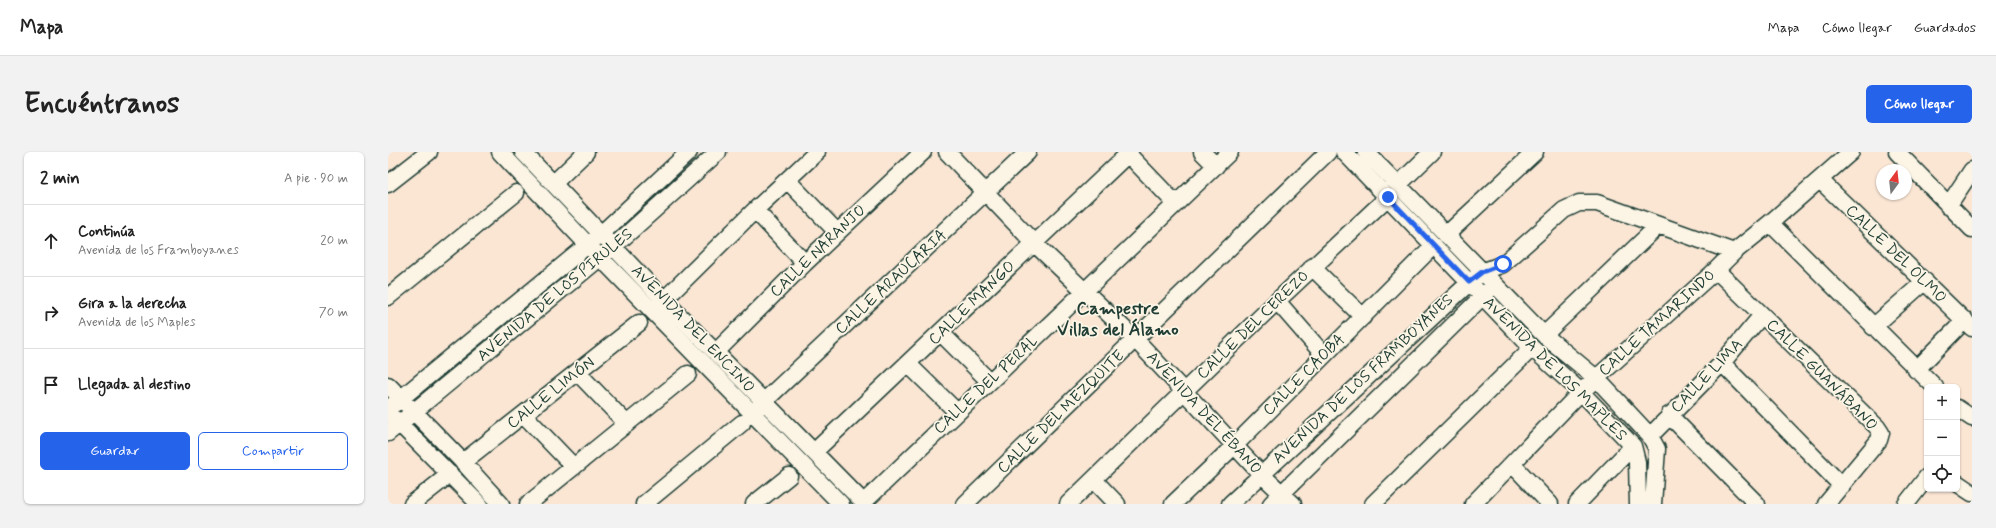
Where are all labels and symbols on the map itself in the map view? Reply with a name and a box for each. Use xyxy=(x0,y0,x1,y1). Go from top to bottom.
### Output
north arrow xyxy=(1876,164,1912,200)
route end xyxy=(1379,188,1397,206)
street label: CALLE NARANJO xyxy=(766,200,870,302)
street label: CALLE DEL OLMO xyxy=(1841,200,1951,308)
street label: AVENIDA DE LOS PIRULES xyxy=(473,224,637,366)
street label: CALLE ARAUCARIA xyxy=(831,225,951,339)
route start xyxy=(1494,255,1512,273)
street label: CALLE MANGO xyxy=(924,256,1020,350)
street label: AVENIDA DEL ENCINO xyxy=(626,261,760,397)
street label: CALLE TAMARINDO xyxy=(1594,265,1720,381)
street label: CALLE DEL CEREZO xyxy=(1192,266,1314,384)
street label: AVENIDA DE LOS FRAMBOYANES xyxy=(1268,289,1458,469)
street label: AVENIDA DE LOS MAPLES xyxy=(1478,292,1632,446)
district label: Campestre Villas del Álamo xyxy=(1057,297,1179,342)
street label: CALLE GUANÁBANO xyxy=(1762,315,1882,435)
street label: CALLE CAOBA xyxy=(1258,329,1350,421)
street label: CALLE DEL PERAL xyxy=(929,331,1043,439)
street label: CALLE LIMA xyxy=(1666,334,1748,418)
street label: CALLE DEL MEZQUITE xyxy=(993,346,1129,478)
street label: AVENIDA DEL ÉBANO xyxy=(1141,347,1267,479)
street label: CALLE LIMÓN xyxy=(503,352,599,434)

